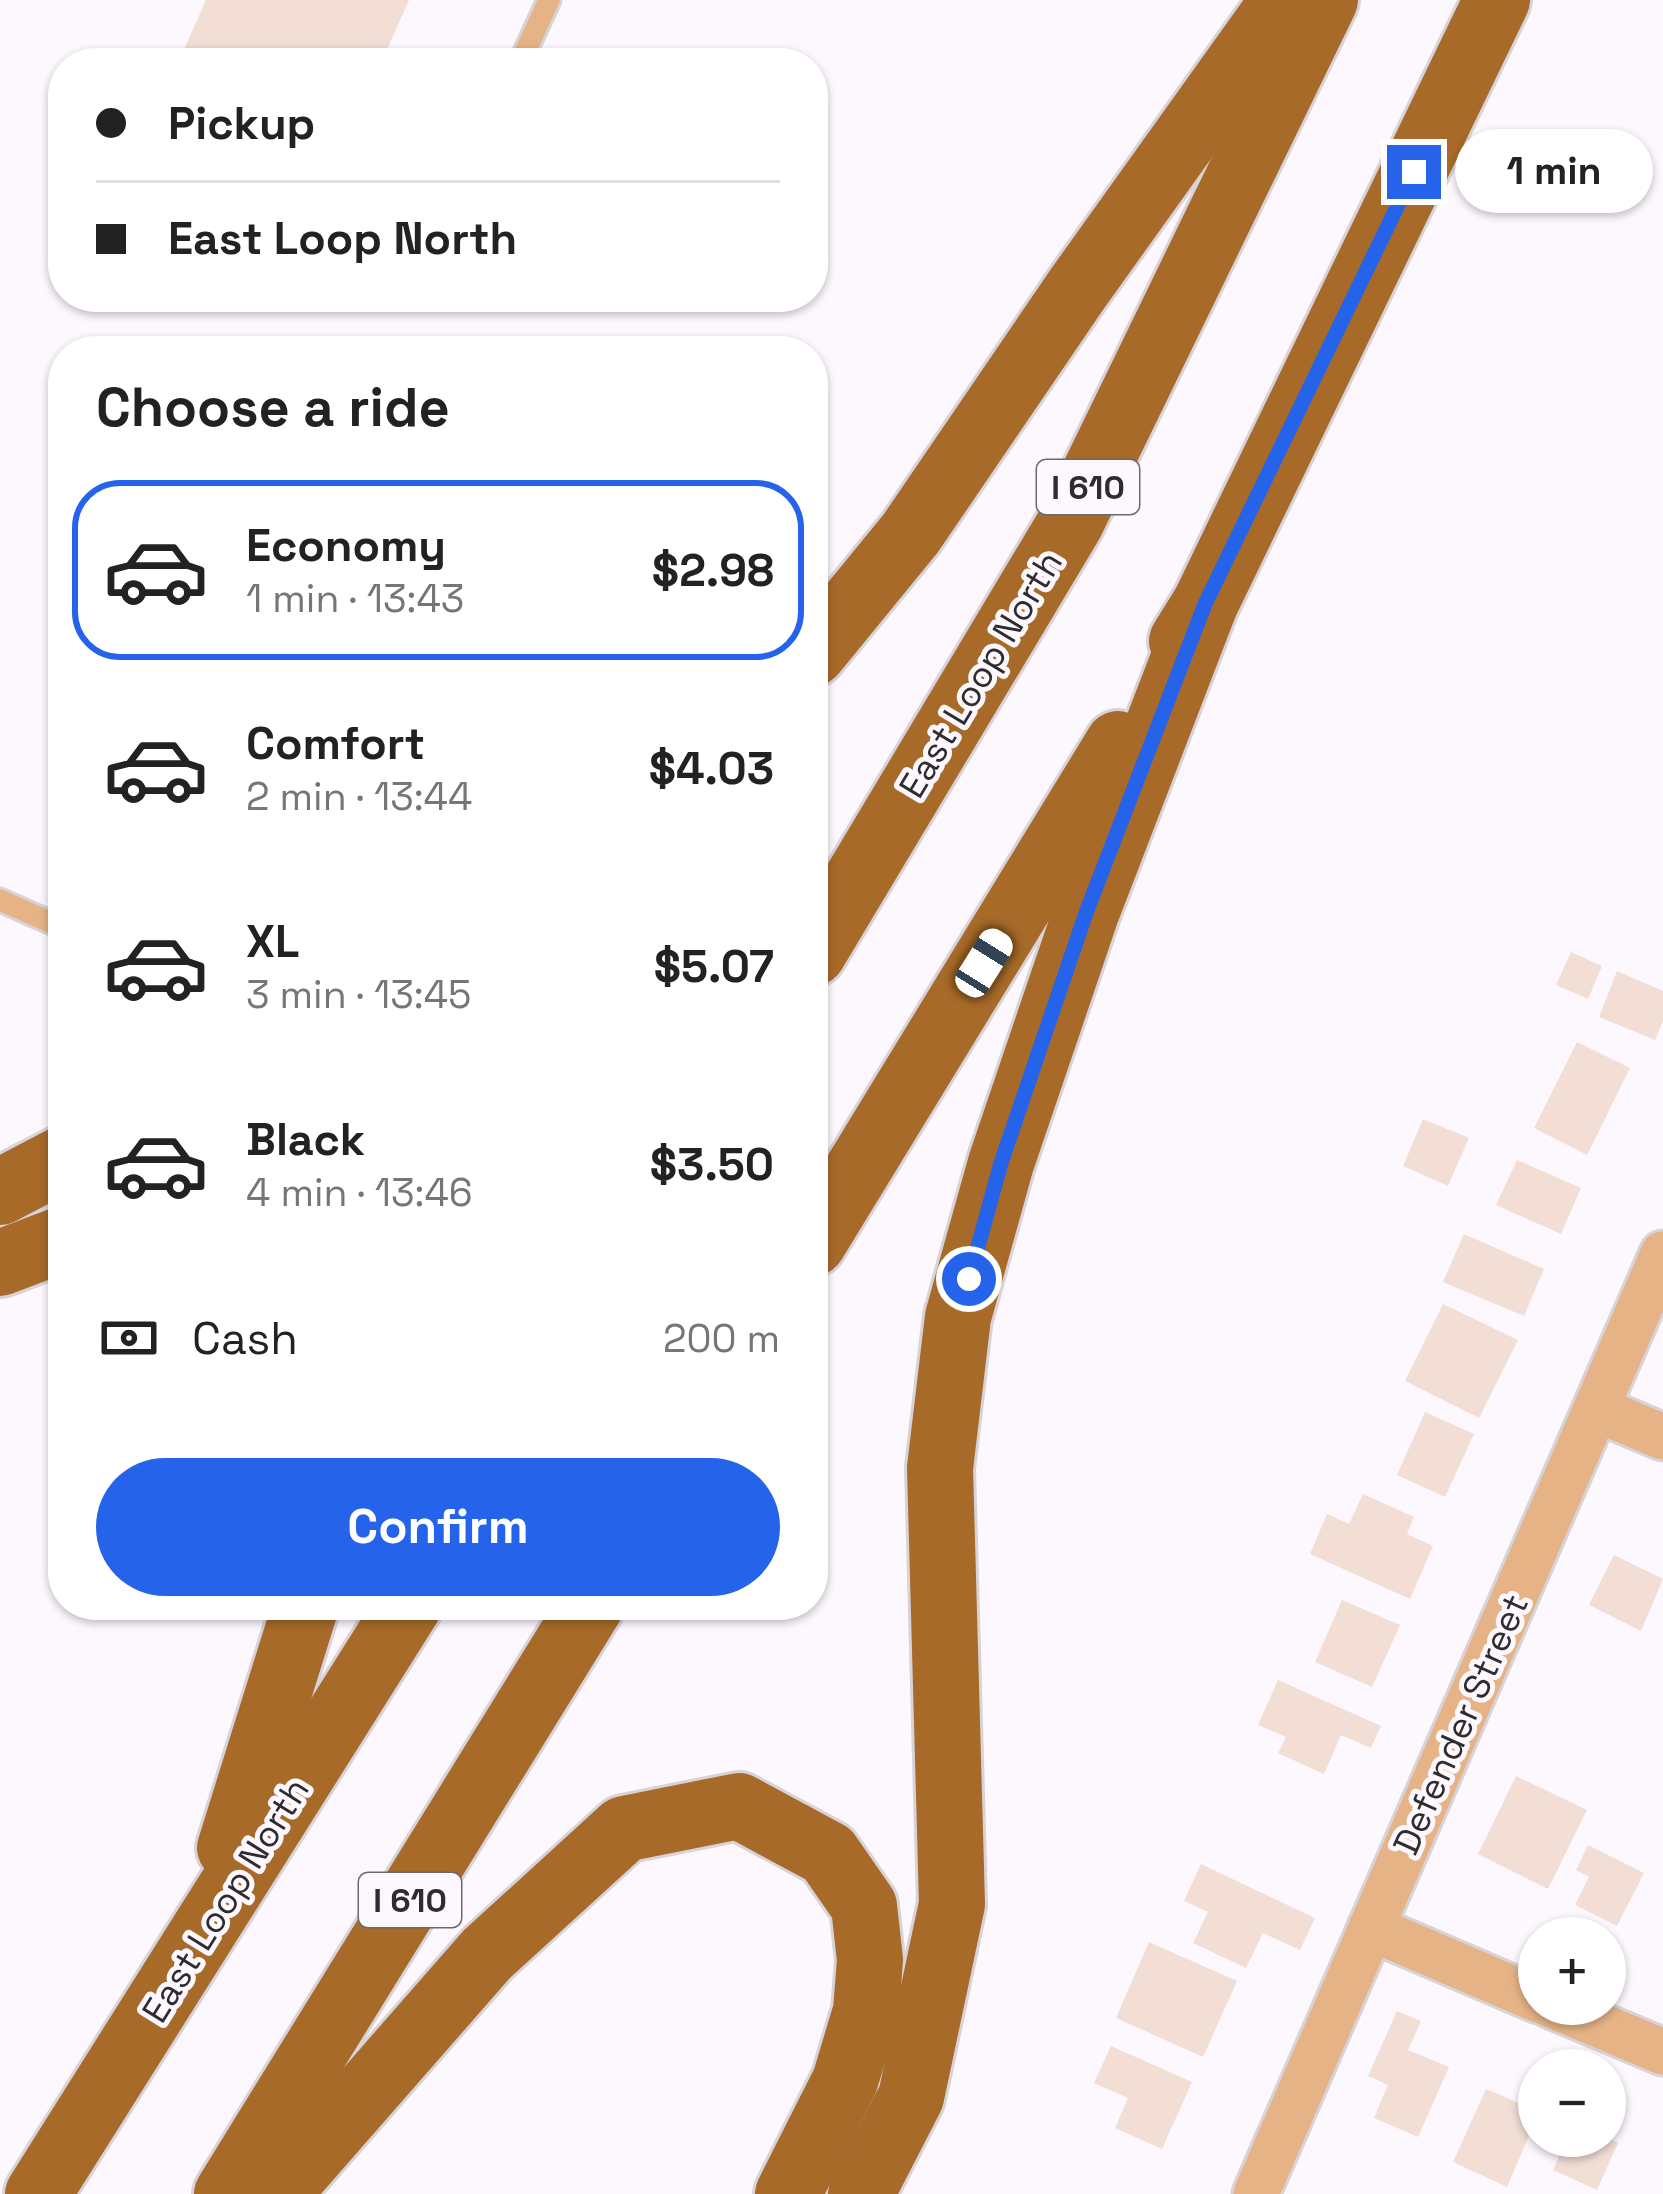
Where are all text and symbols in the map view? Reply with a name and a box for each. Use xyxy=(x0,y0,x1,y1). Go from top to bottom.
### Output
text: Pickup xyxy=(168,95,315,152)
callout: 1 min xyxy=(1456,130,1654,214)
route end xyxy=(1387,145,1441,199)
text: 1 min xyxy=(1506,146,1602,195)
text: East Loop North xyxy=(168,210,517,267)
text: Choose a ride xyxy=(96,373,450,442)
road number: I 610 xyxy=(1037,460,1139,514)
icon: car xyxy=(102,516,210,624)
text: Economy xyxy=(246,517,446,574)
text: $2.98 xyxy=(652,542,774,599)
street label: East Loop North xyxy=(889,543,1073,806)
text: 1 min · 13:43 xyxy=(246,574,464,623)
icon: car xyxy=(102,714,210,822)
text: Comfort xyxy=(246,715,425,772)
text: $4.03 xyxy=(649,740,774,797)
text: 2 min · 13:44 xyxy=(246,772,472,821)
icon: car xyxy=(102,912,210,1020)
text: XL xyxy=(246,913,299,970)
car xyxy=(950,923,1018,1003)
text: $5.07 xyxy=(654,938,774,995)
text: 3 min · 13:45 xyxy=(246,970,471,1019)
icon: car xyxy=(102,1110,210,1218)
text: Black xyxy=(246,1111,365,1168)
text: $3.50 xyxy=(650,1136,774,1193)
text: 4 min · 13:46 xyxy=(246,1168,473,1217)
route start xyxy=(942,1252,996,1306)
icon: cash xyxy=(96,1305,162,1371)
text: Cash xyxy=(192,1310,298,1367)
text: 200 m xyxy=(663,1314,780,1363)
button: Confirm xyxy=(96,1458,780,1596)
street label: Defender Street xyxy=(1383,1587,1539,1862)
street label: East Loop North xyxy=(132,1770,320,2031)
road number: I 610 xyxy=(359,1873,461,1927)
map controls xyxy=(1518,1917,1626,2157)
button: + xyxy=(1518,1917,1626,2025)
button: − xyxy=(1518,2049,1626,2157)

